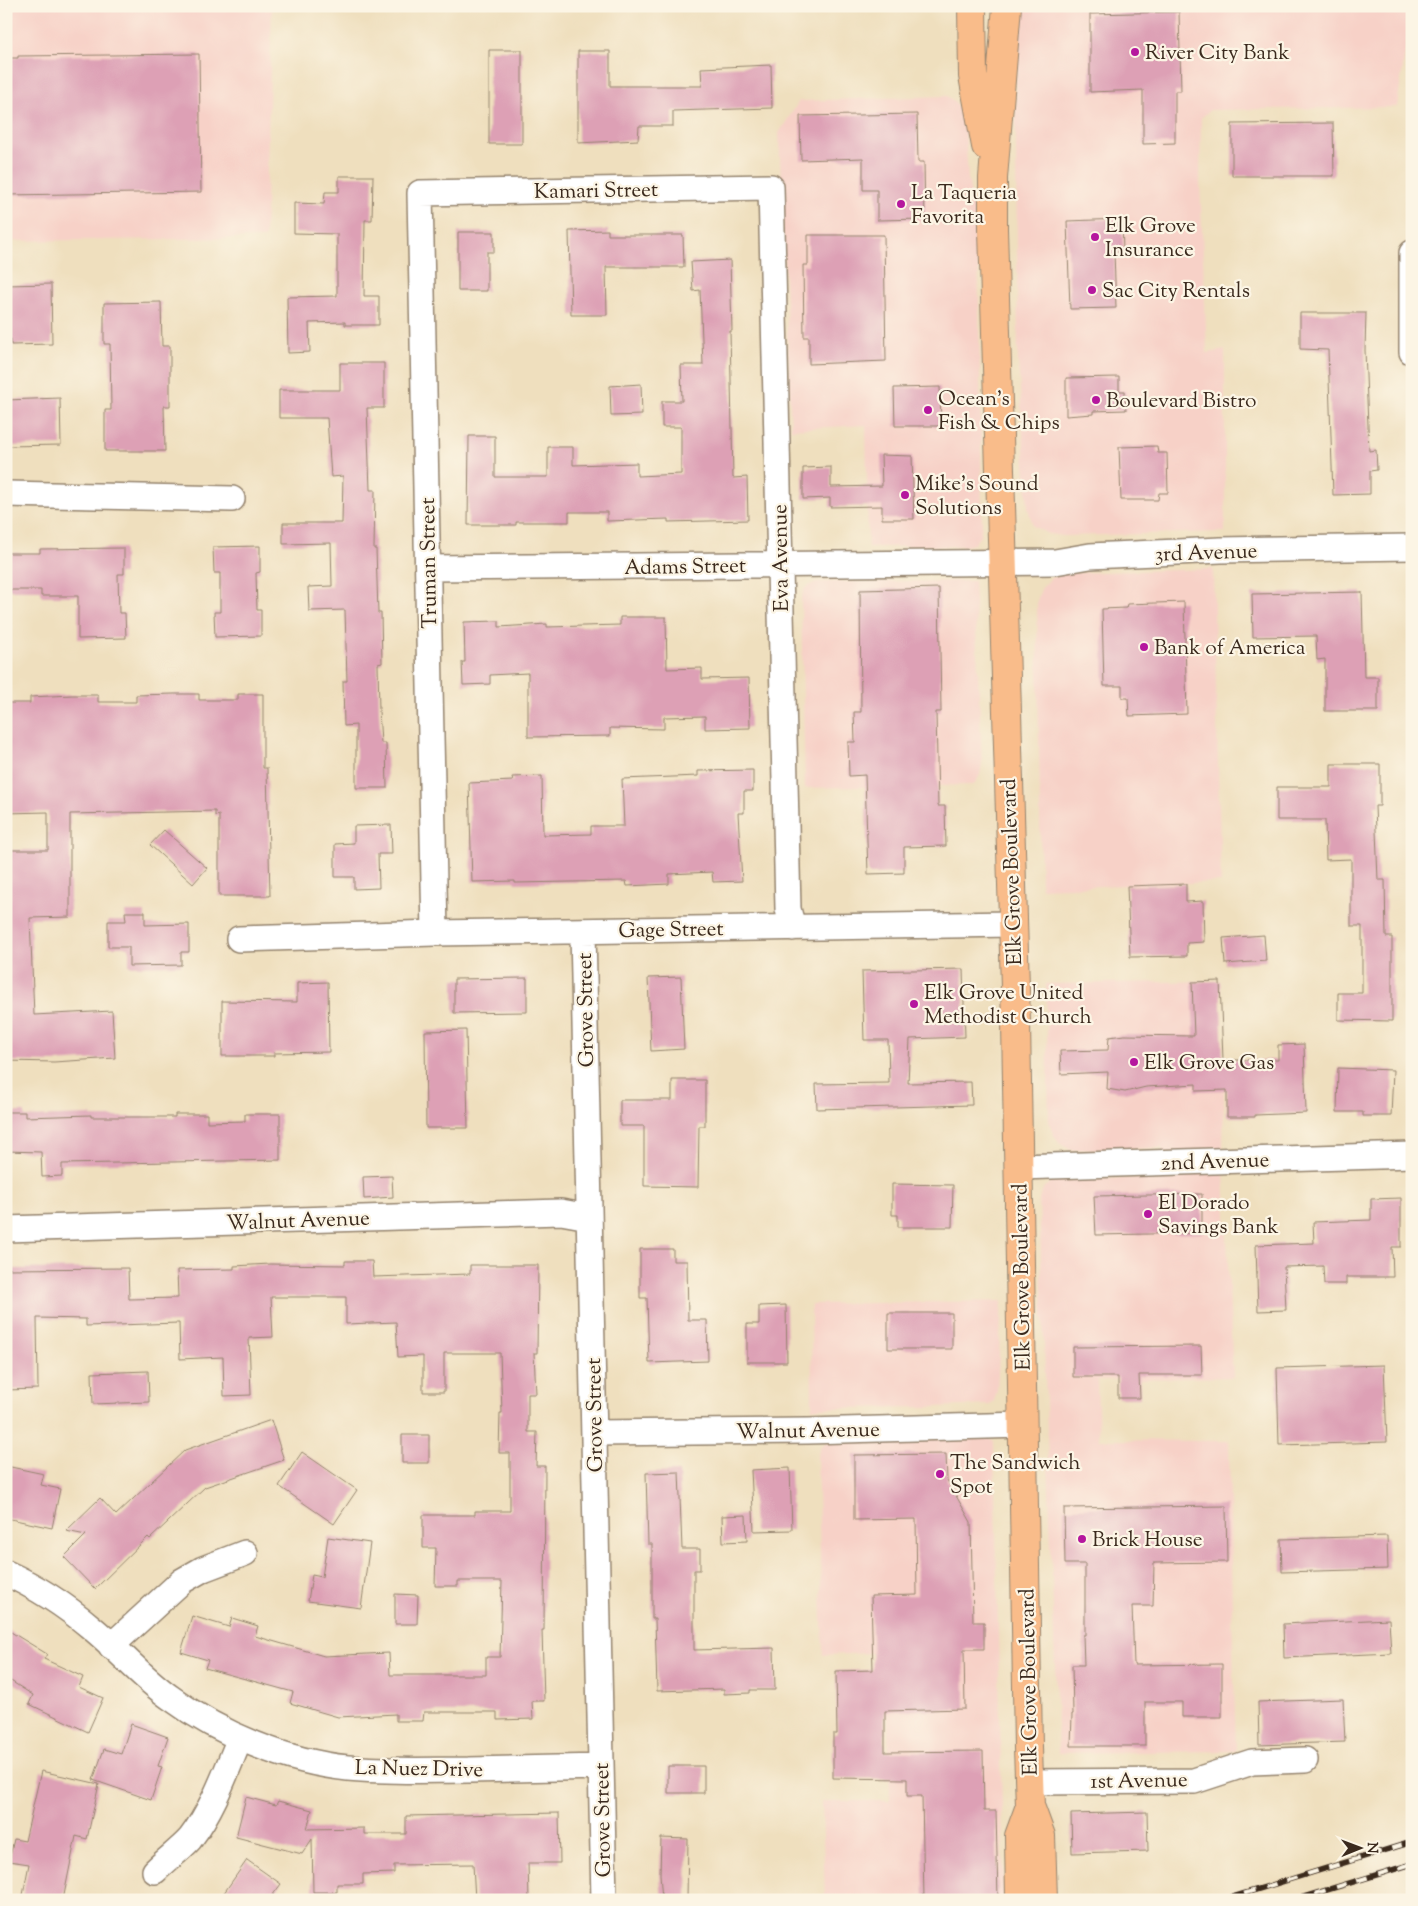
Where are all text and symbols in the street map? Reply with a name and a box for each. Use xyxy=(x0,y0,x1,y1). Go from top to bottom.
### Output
place label: River City Bank xyxy=(1145,39,1290,69)
marker: River City Bank xyxy=(1129,46,1141,58)
street label: Kamari Street xyxy=(534,176,658,208)
place label: La Taqueria Favorita xyxy=(911,179,1017,233)
marker: La Taqueria Favorita xyxy=(895,198,907,210)
place label: Elk Grove Insurance xyxy=(1105,212,1196,266)
marker: Elk Grove Insurance xyxy=(1089,231,1101,243)
place label: Sac City Rentals xyxy=(1102,277,1250,307)
marker: Sac City Rentals xyxy=(1086,284,1098,296)
place label: Ocean's Fish & Chips xyxy=(938,385,1060,439)
place label: Boulevard Bistro xyxy=(1106,387,1257,417)
marker: Boulevard Bistro xyxy=(1090,394,1102,406)
marker: Ocean's Fish & Chips xyxy=(922,404,934,416)
place label: Mike's Sound Solutions xyxy=(915,470,1039,524)
marker: Mike's Sound Solutions xyxy=(899,489,911,501)
street label: Truman Street xyxy=(414,497,446,629)
street label: Eva Avenue xyxy=(766,504,798,612)
street label: 3rd Avenue xyxy=(1154,537,1258,571)
street label: Adams Street xyxy=(624,552,746,584)
place label: Bank of America xyxy=(1154,634,1306,664)
marker: Bank of America xyxy=(1138,641,1150,653)
street label: Elk Grove Boulevard xyxy=(995,778,1031,966)
street label: Gage Street xyxy=(618,915,724,947)
street label: Grove Street xyxy=(571,952,603,1068)
place label: Elk Grove United Methodist Church xyxy=(924,979,1092,1033)
marker: Elk Grove United Methodist Church xyxy=(908,998,920,1010)
place label: Elk Grove Gas xyxy=(1144,1049,1274,1079)
marker: Elk Grove Gas xyxy=(1128,1056,1140,1068)
street label: 2nd Avenue xyxy=(1160,1146,1270,1180)
street label: Elk Grove Boulevard xyxy=(1006,1183,1040,1371)
place label: El Dorado Savings Bank xyxy=(1158,1189,1279,1243)
street label: Walnut Avenue xyxy=(226,1204,370,1239)
marker: El Dorado Savings Bank xyxy=(1142,1208,1154,1220)
street label: Grove Street xyxy=(580,1357,612,1473)
street label: Walnut Avenue xyxy=(736,1416,880,1448)
place label: The Sandwich Spot xyxy=(950,1449,1080,1503)
marker: The Sandwich Spot xyxy=(934,1468,946,1480)
place label: Brick House xyxy=(1092,1526,1203,1556)
marker: Brick House xyxy=(1076,1533,1088,1545)
street label: Elk Grove Boulevard xyxy=(1013,1588,1047,1776)
street label: La Nuez Drive xyxy=(355,1754,483,1786)
street label: Grove Street xyxy=(588,1762,620,1878)
street label: 1st Avenue xyxy=(1090,1766,1188,1798)
north arrow xyxy=(1336,1824,1386,1874)
text: N xyxy=(1361,1842,1381,1854)

